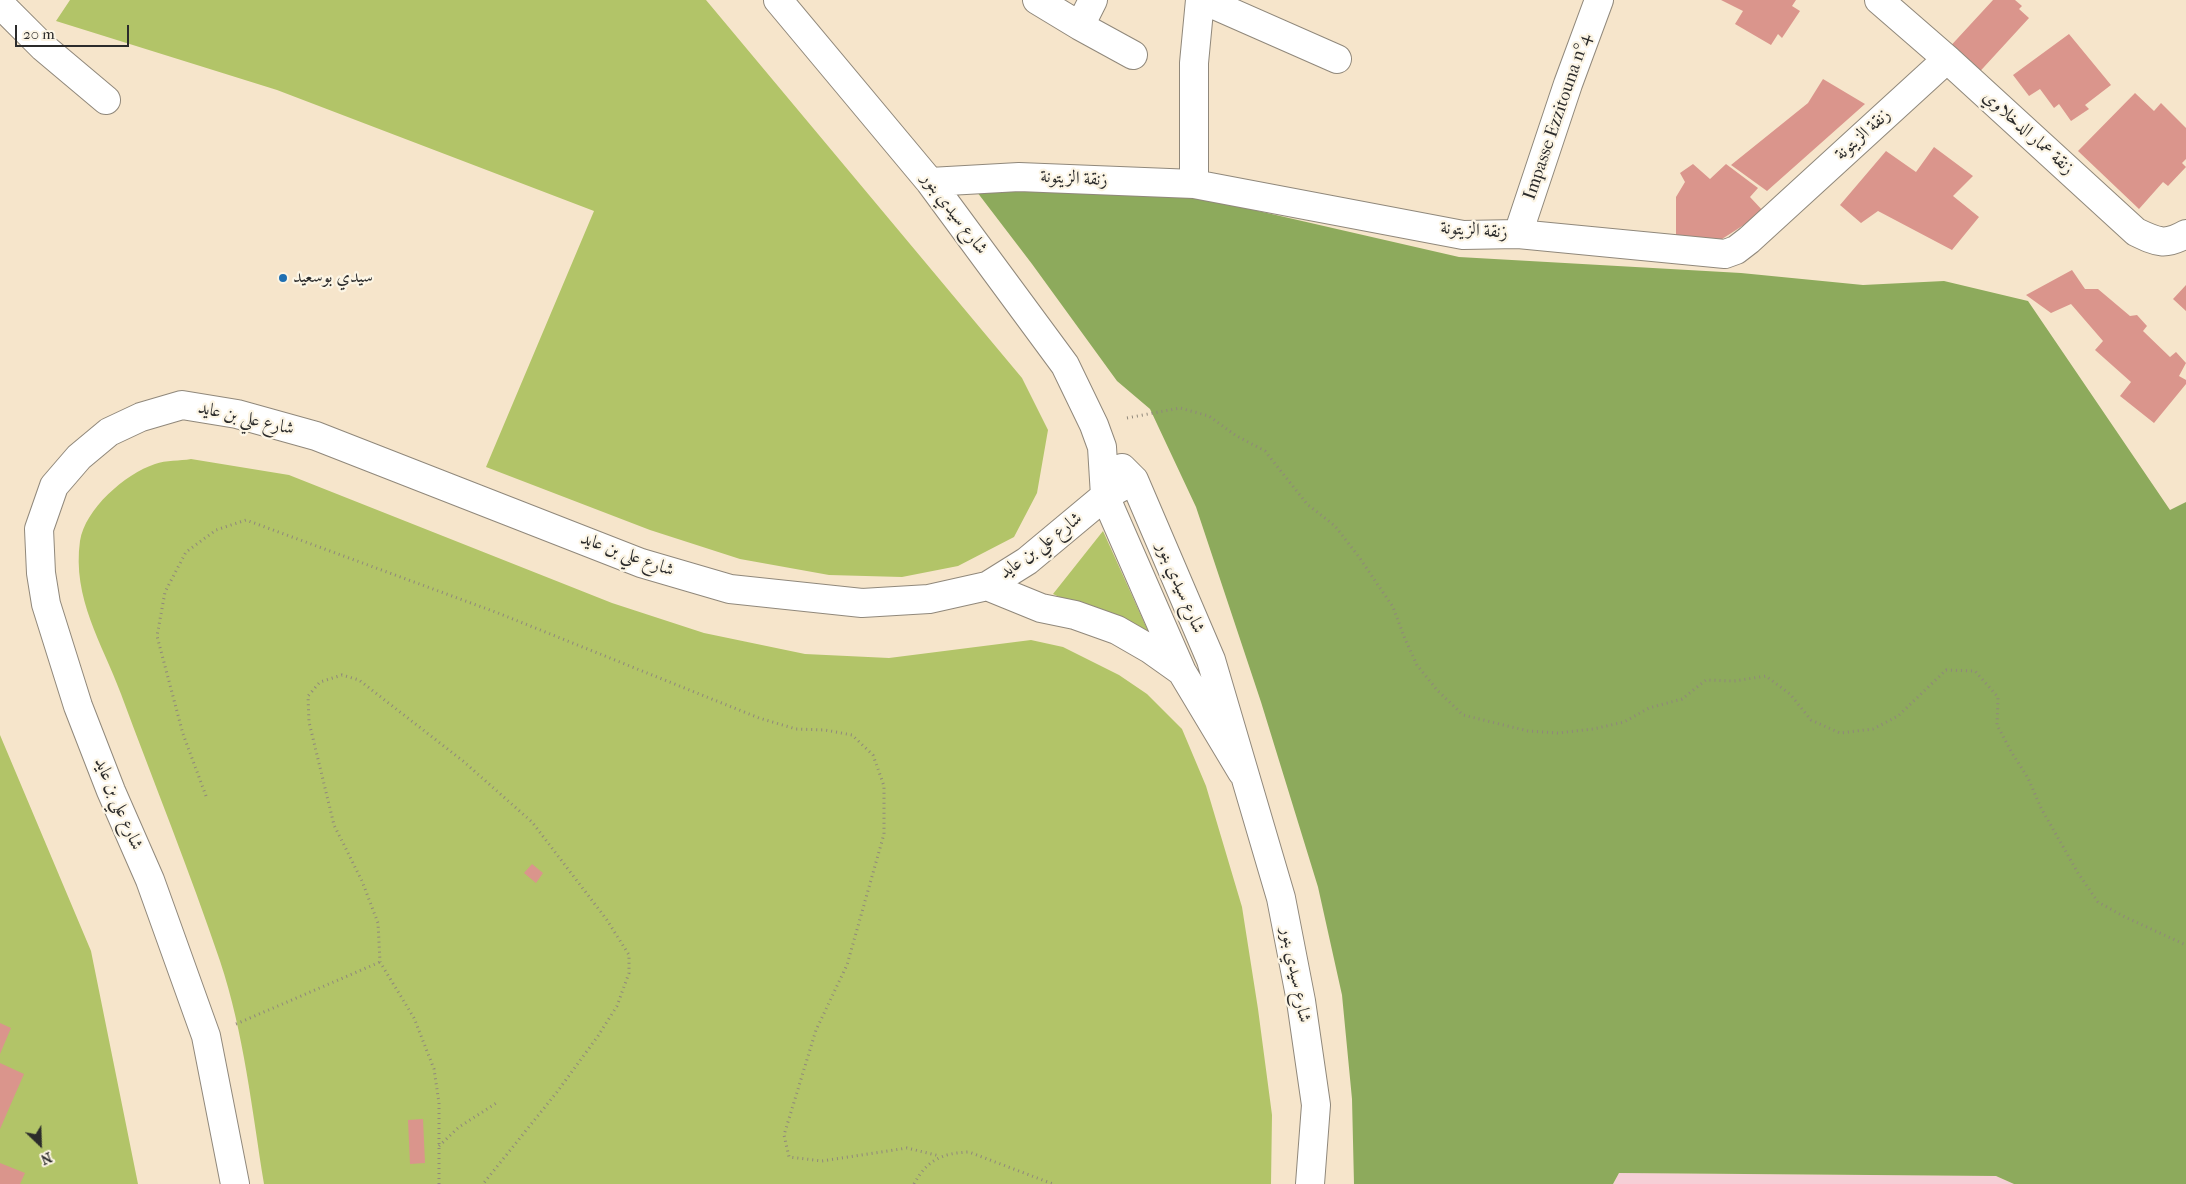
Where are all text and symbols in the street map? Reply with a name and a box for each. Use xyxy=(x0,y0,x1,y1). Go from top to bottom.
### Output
scale bar xyxy=(18,15,131,47)
text: 20 m xyxy=(23,25,55,43)
street label: Impasse Ezzitouna n°4 xyxy=(1519,31,1597,203)
street label: زنقة عمار الدخلاوي xyxy=(1978,86,2078,180)
street label: زنقة الزيتونة xyxy=(1831,104,1895,166)
street label: زنقة الزيتونة xyxy=(1040,166,1108,192)
street label: شارع سيدي بنور xyxy=(916,169,992,259)
street label: زنقة الزيتونة xyxy=(1440,218,1508,244)
place label: سيدي بوسعيد xyxy=(293,267,373,289)
marker: سيدي بوسعيد xyxy=(277,272,289,284)
street label: شارع علي بن عايد xyxy=(196,397,296,441)
street label: شارع علي بن عايد xyxy=(995,508,1087,584)
street label: شارع علي بن عايد xyxy=(577,528,677,582)
street label: شارع سيدي بنور xyxy=(1151,539,1209,637)
street label: شارع علي بن عايد xyxy=(89,755,147,853)
street label: شارع سيدي بنور xyxy=(1275,925,1315,1025)
north arrow xyxy=(15,1119,65,1169)
text: N xyxy=(38,1148,55,1168)

